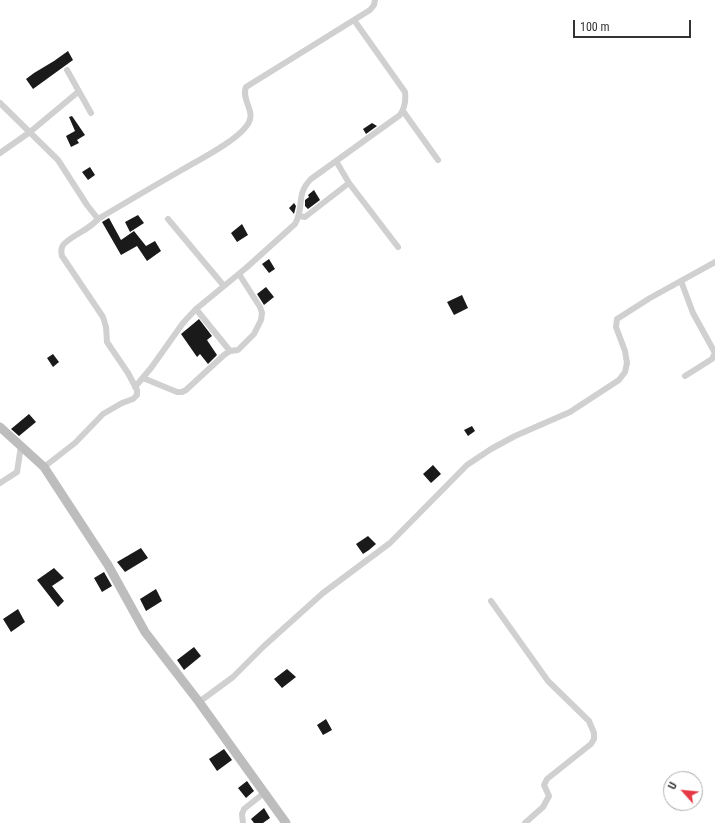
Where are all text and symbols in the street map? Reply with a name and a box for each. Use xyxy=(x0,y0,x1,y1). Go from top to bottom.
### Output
scale bar xyxy=(575,12,693,38)
text: 100 m xyxy=(580,20,610,34)
north arrow xyxy=(663,771,703,811)
text: U xyxy=(666,780,680,792)

